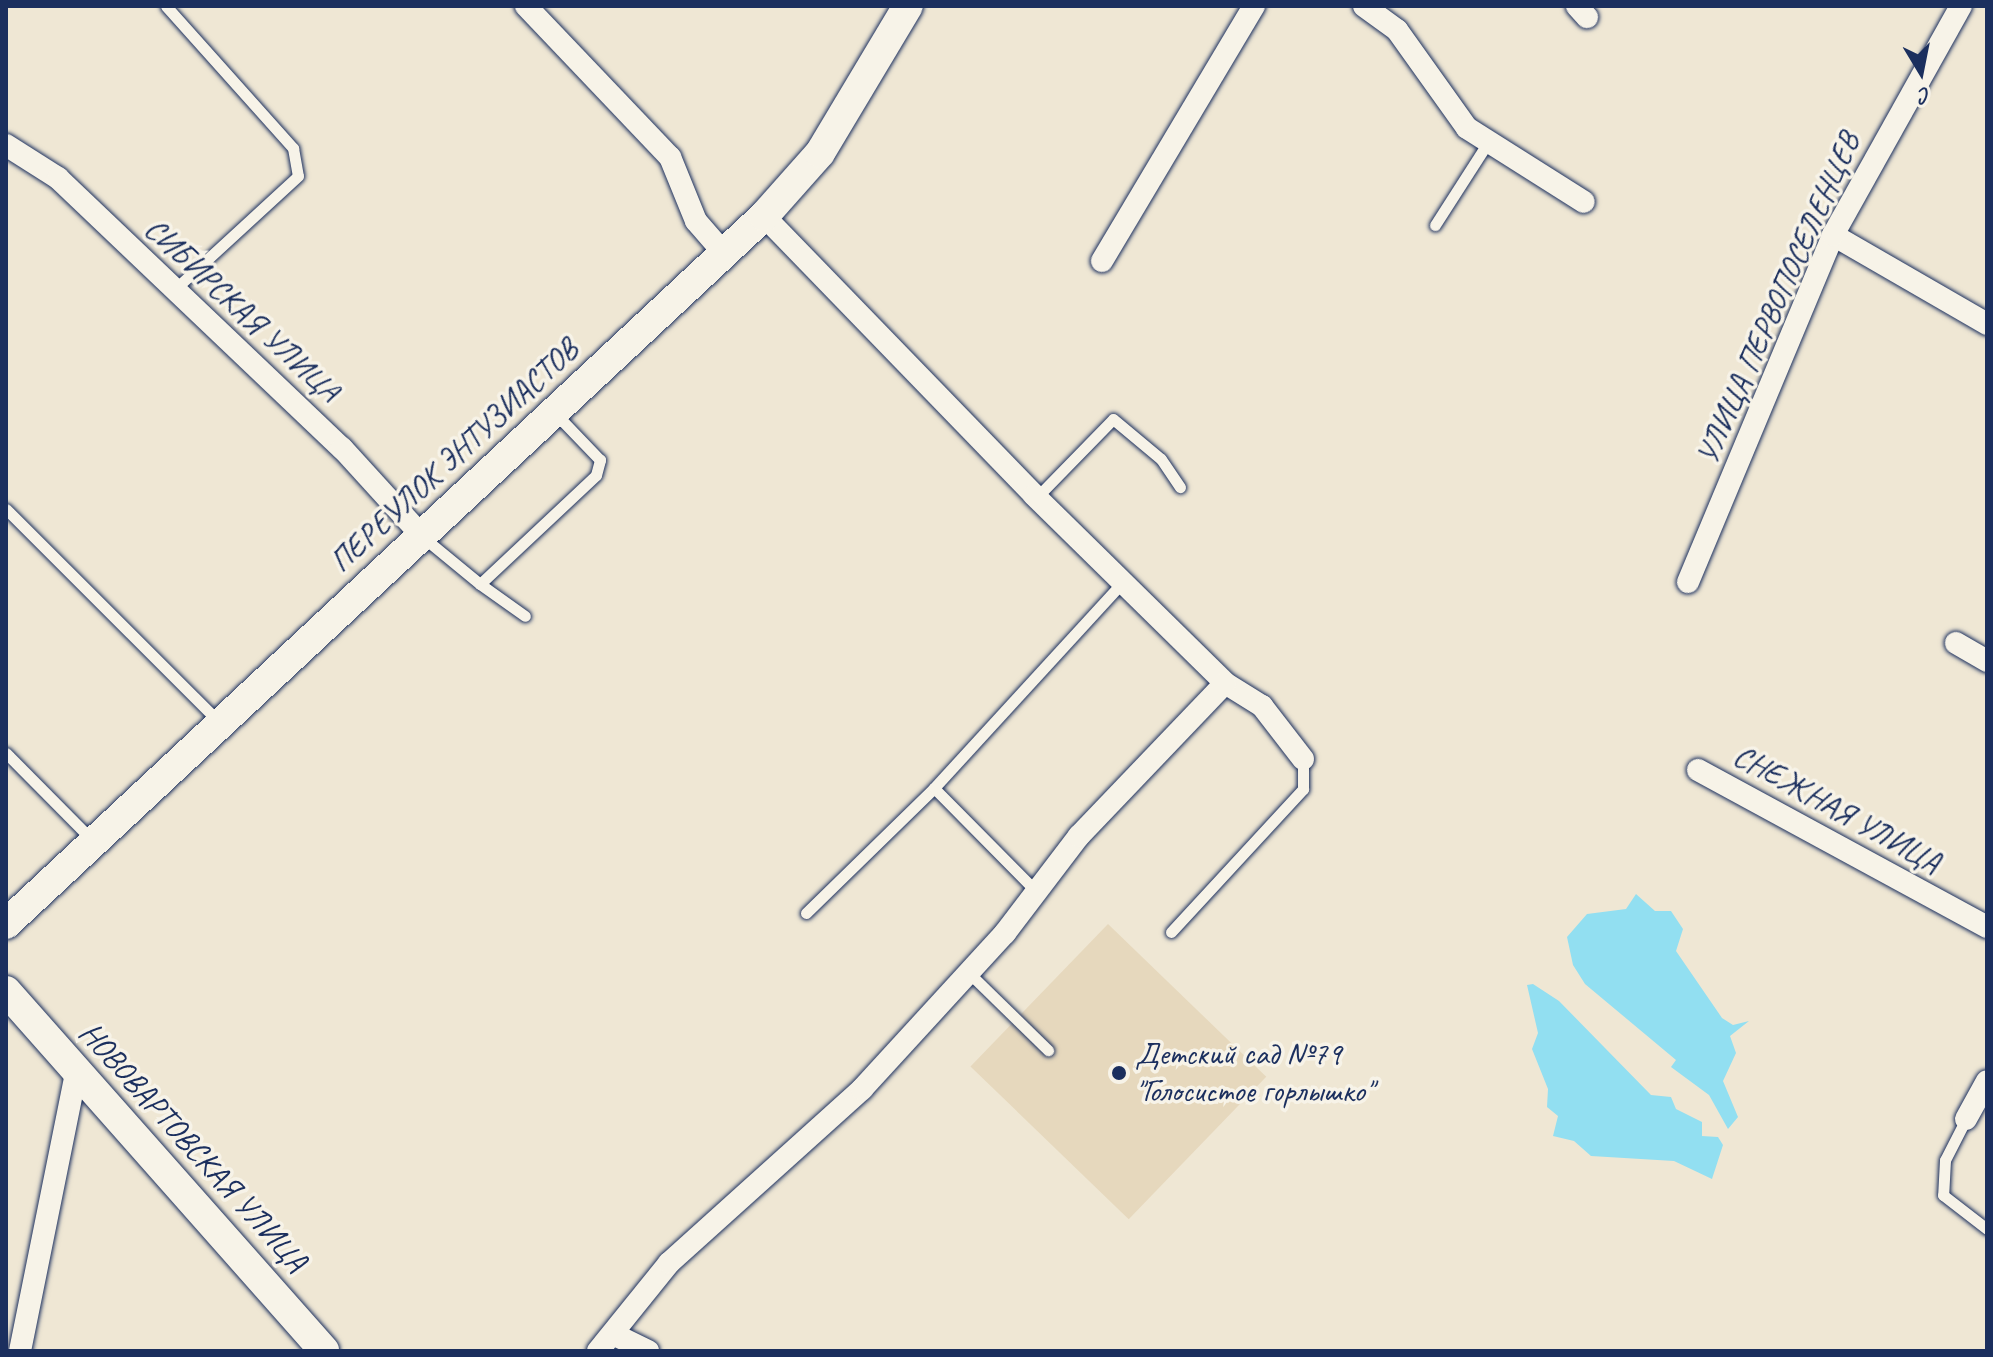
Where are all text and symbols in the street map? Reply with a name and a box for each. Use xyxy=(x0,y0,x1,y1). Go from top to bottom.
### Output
north arrow xyxy=(1881,32,1961,112)
text: С xyxy=(1917,81,1933,110)
street label: УЛИЦА ПЕРВОПОСЕЛЕНЦЕВ xyxy=(1687,126,1869,472)
street label: СИБИРСКАЯ УЛИЦА xyxy=(137,210,347,410)
street label: ПЕРЕУЛОК ЭНТУЗИАСТОВ xyxy=(322,331,586,581)
street label: СНЕЖНАЯ УЛИЦА xyxy=(1726,736,1948,882)
street label: НОВОВАРТОВСКАЯ УЛИЦА xyxy=(71,1014,315,1280)
place label: Детский сад №79 "Голосистое горлышко" xyxy=(1135,1036,1371,1111)
marker: Детский сад №79 "Голосистое горлышко" xyxy=(1110,1064,1128,1082)

